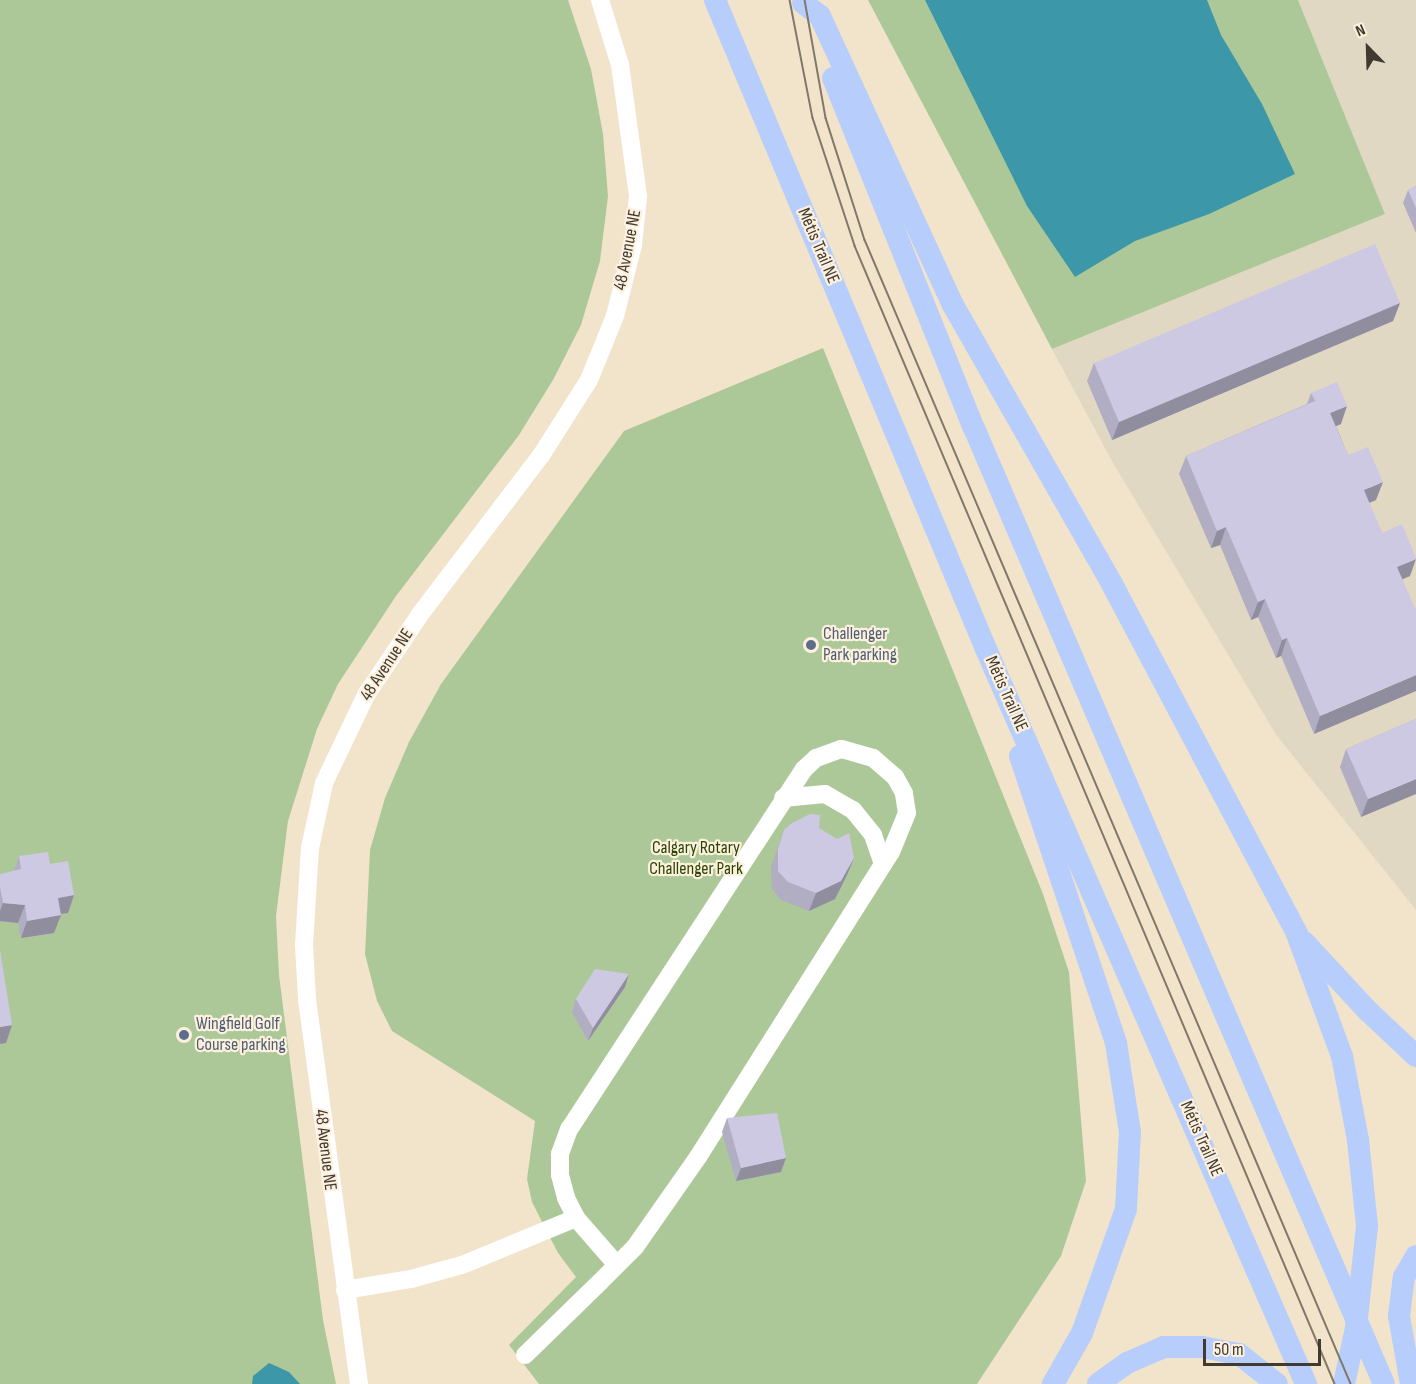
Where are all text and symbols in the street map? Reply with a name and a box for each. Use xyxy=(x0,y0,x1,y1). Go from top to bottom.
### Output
north arrow xyxy=(1338,18,1398,78)
text: N xyxy=(1353,21,1368,41)
street label: Métis Trail NE xyxy=(792,205,844,287)
street label: 48 Avenue NE xyxy=(610,208,646,292)
place label: Challenger Park parking xyxy=(823,624,897,666)
street label: 48 Avenue NE xyxy=(356,625,418,705)
marker: Challenger Park parking xyxy=(804,638,818,652)
street label: Métis Trail NE xyxy=(980,653,1032,735)
park label: Calgary Rotary Challenger Park xyxy=(649,838,743,880)
place label: Wingfield Golf Course parking xyxy=(196,1014,286,1056)
marker: Wingfield Golf Course parking xyxy=(177,1028,191,1042)
street label: Métis Trail NE xyxy=(1175,1098,1227,1180)
street label: 48 Avenue NE xyxy=(309,1108,341,1192)
scale bar xyxy=(1206,1327,1324,1365)
text: 50 m xyxy=(1214,1339,1244,1360)

